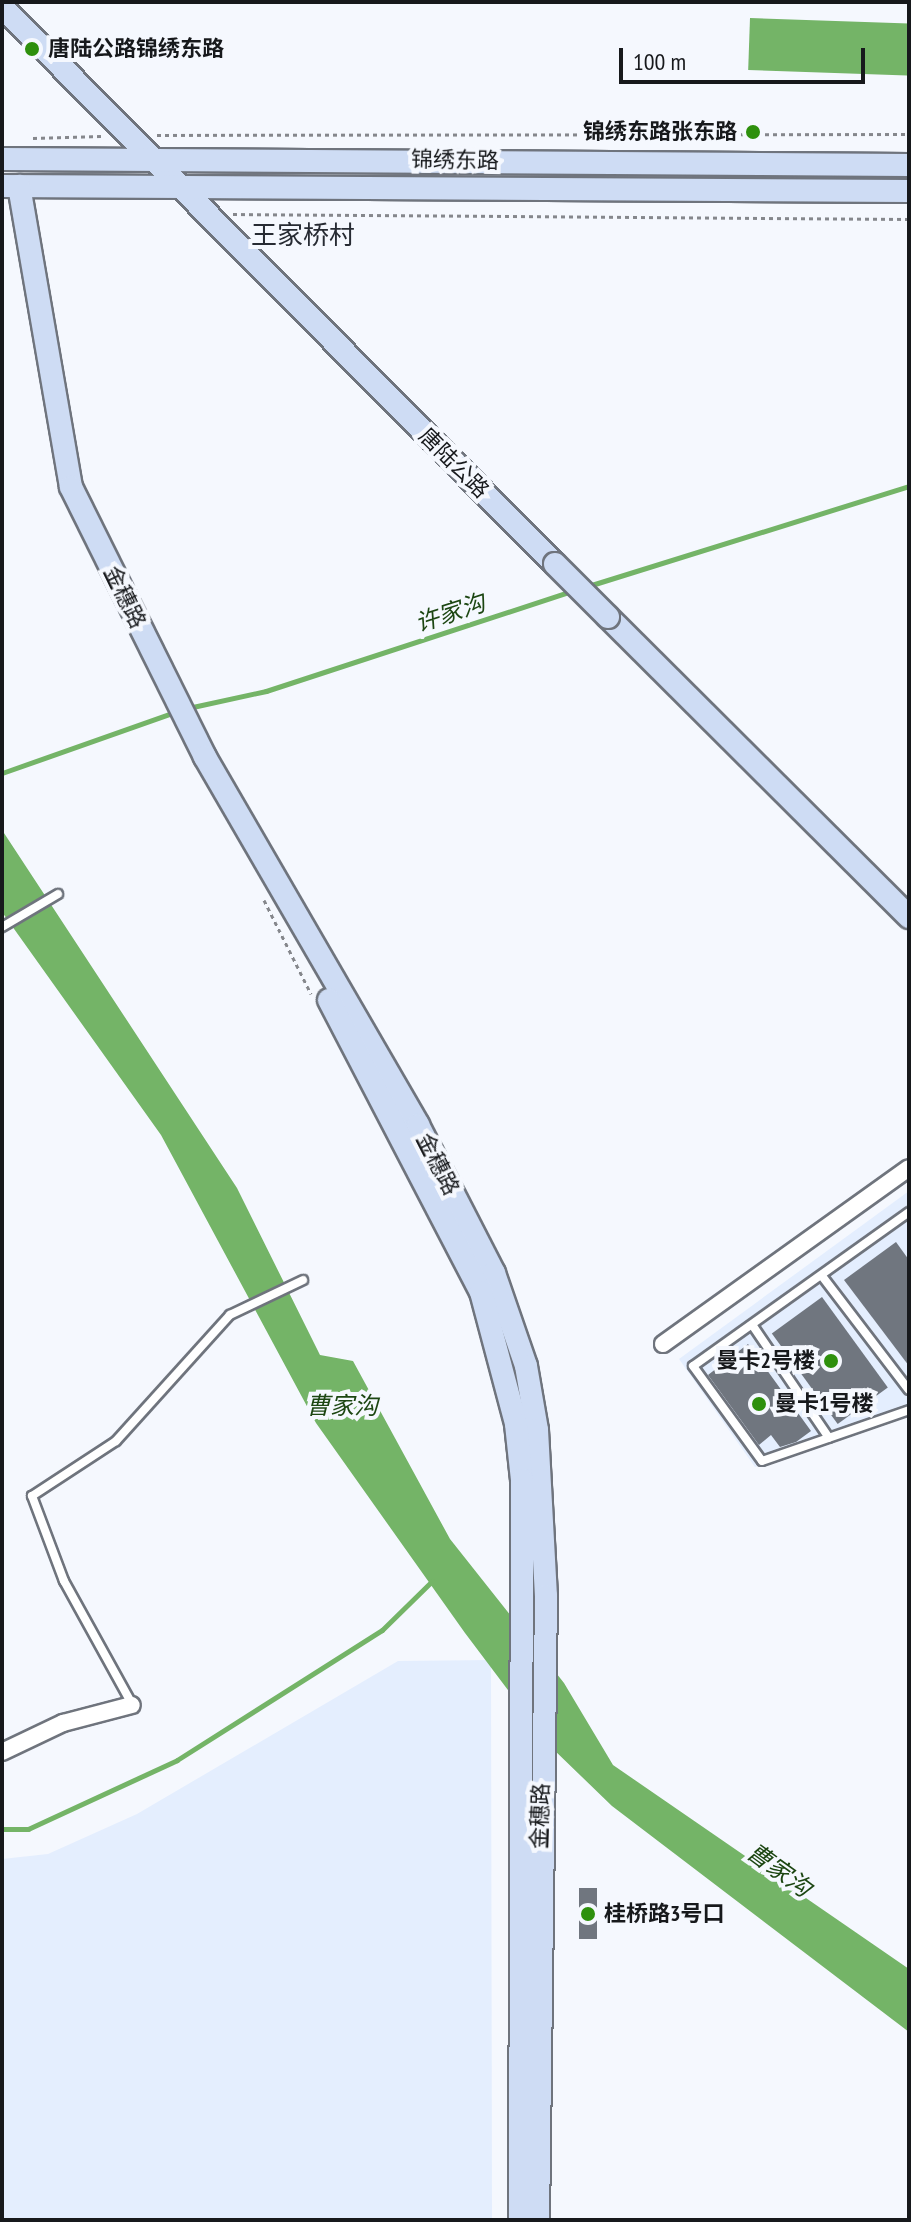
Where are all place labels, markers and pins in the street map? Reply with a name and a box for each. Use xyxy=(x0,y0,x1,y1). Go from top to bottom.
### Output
place label: 唐陆公路锦绣东路 xyxy=(48,36,224,62)
marker: 唐陆公路锦绣东路 xyxy=(23,40,41,58)
place label: 锦绣东路张东路 xyxy=(583,119,737,145)
marker: 锦绣东路张东路 xyxy=(744,123,762,141)
place label: 曼卡2号楼 xyxy=(716,1348,815,1374)
marker: 曼卡2号楼 xyxy=(822,1352,840,1370)
place label: 曼卡1号楼 xyxy=(775,1391,874,1417)
marker: 曼卡1号楼 xyxy=(750,1395,768,1413)
place label: 桂桥路3号口 xyxy=(604,1901,725,1927)
marker: 桂桥路3号口 xyxy=(579,1905,597,1923)

